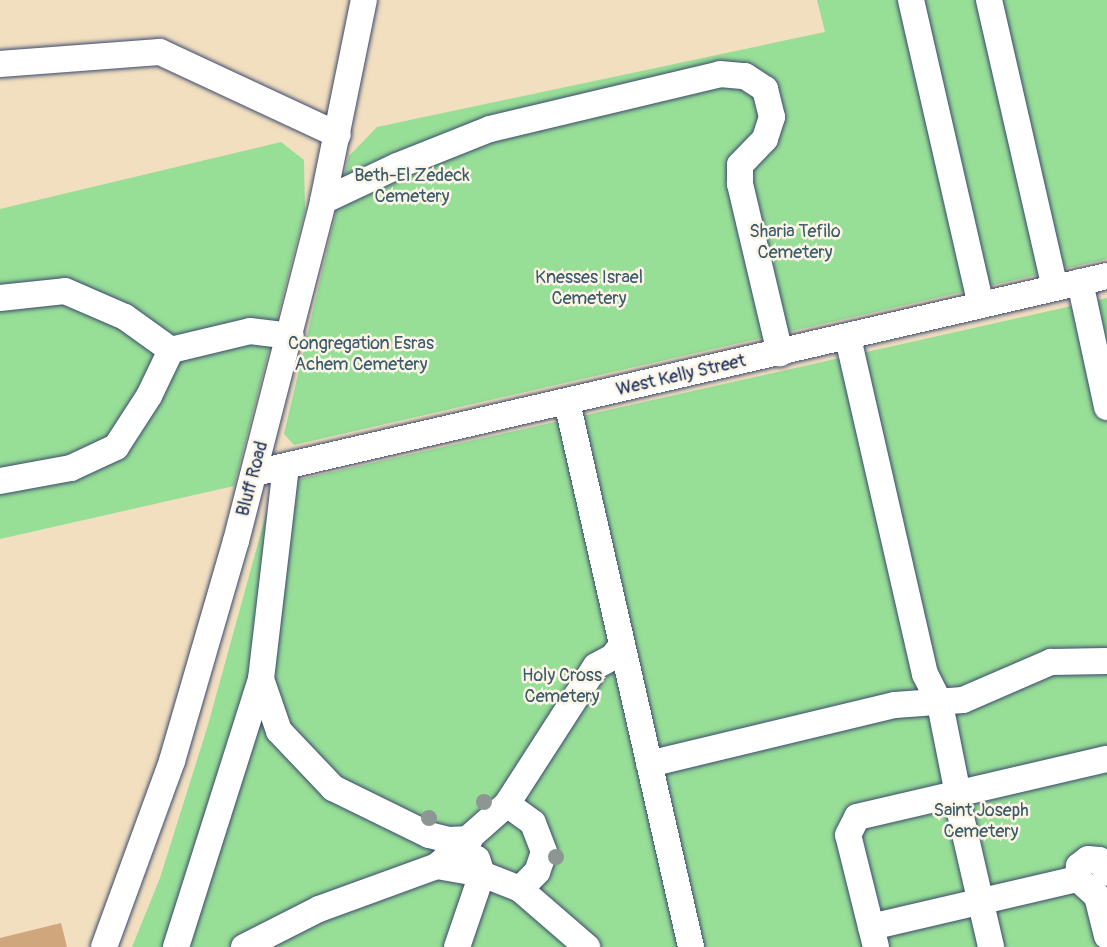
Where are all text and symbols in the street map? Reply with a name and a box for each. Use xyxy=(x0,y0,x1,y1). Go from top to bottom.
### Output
park label: Beth-El Zedeck Cemetery xyxy=(354,166,470,208)
park label: Sharia Tefilo Cemetery xyxy=(749,222,841,264)
park label: Knesses Israel Cemetery xyxy=(535,268,643,310)
park label: Congregation Esras Achem Cemetery xyxy=(288,334,434,376)
street label: West Kelly Street xyxy=(614,351,748,401)
street label: Bluff Road xyxy=(233,439,273,519)
park label: Holy Cross Cemetery xyxy=(522,666,602,708)
park label: Saint Joseph Cemetery xyxy=(933,801,1029,844)

